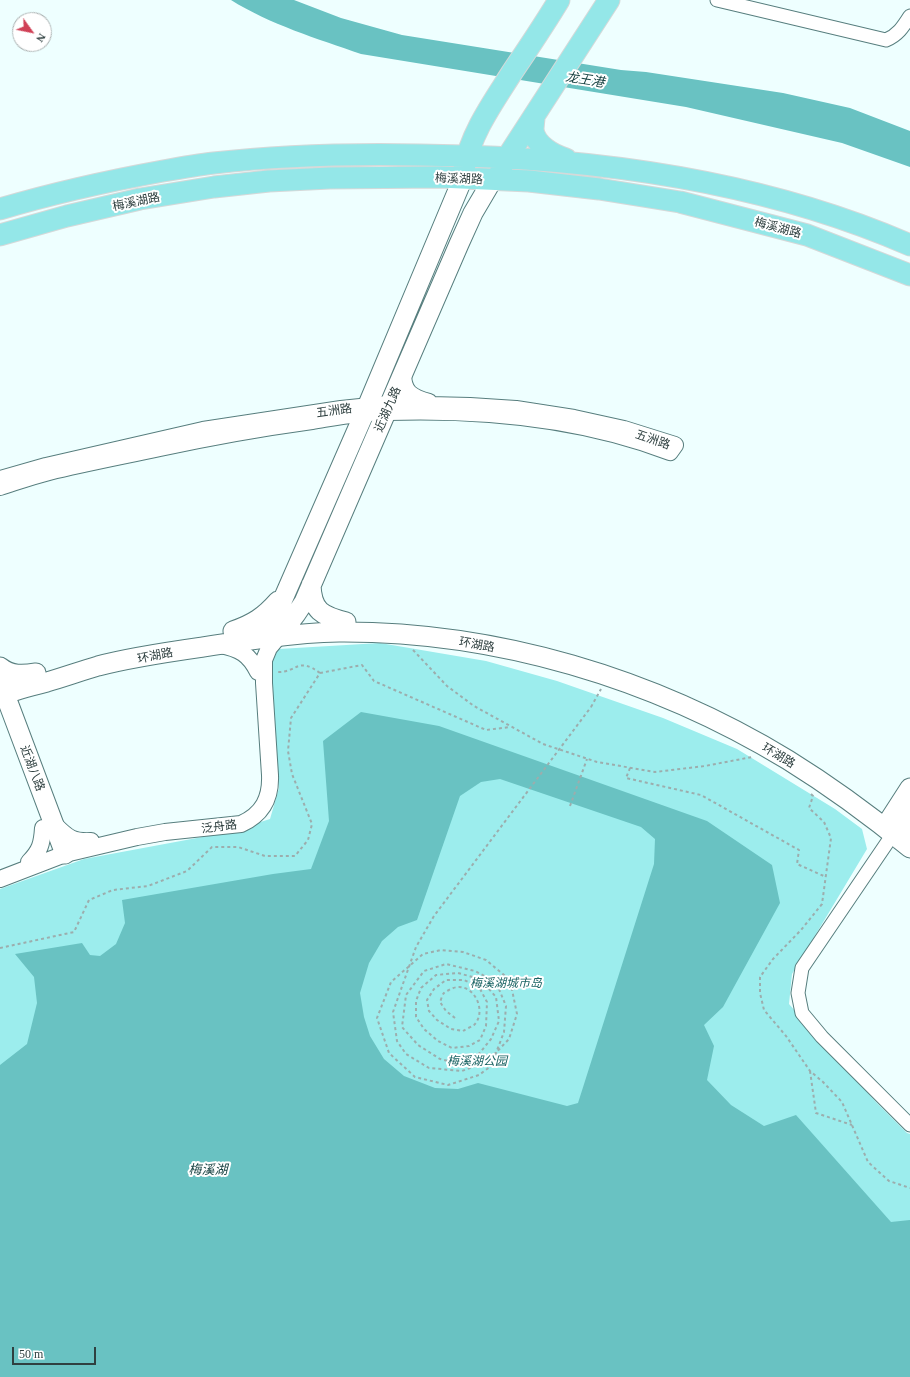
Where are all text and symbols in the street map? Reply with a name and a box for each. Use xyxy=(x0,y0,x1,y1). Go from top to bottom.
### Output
north arrow xyxy=(12,12,52,52)
text: N xyxy=(34,31,48,45)
water label: 龙王港 xyxy=(565,68,605,90)
street label: 梅溪湖路 xyxy=(435,170,483,186)
street label: 梅溪湖路 xyxy=(111,189,161,213)
street label: 梅溪湖路 xyxy=(753,214,803,240)
street label: 近湖九路 xyxy=(371,384,403,434)
street label: 五洲路 xyxy=(315,400,353,420)
street label: 五洲路 xyxy=(634,426,672,452)
street label: 环湖路 xyxy=(458,634,496,654)
street label: 环湖路 xyxy=(136,644,174,666)
street label: 环湖路 xyxy=(760,740,798,770)
street label: 近湖八路 xyxy=(18,743,48,793)
street label: 泛舟路 xyxy=(200,817,238,835)
park label: 梅溪湖城市岛 xyxy=(470,975,542,989)
park label: 梅溪湖公园 xyxy=(447,1053,507,1067)
water label: 梅溪湖 xyxy=(189,1161,227,1177)
scale bar xyxy=(14,1339,98,1365)
text: 50 m xyxy=(19,1347,43,1361)

